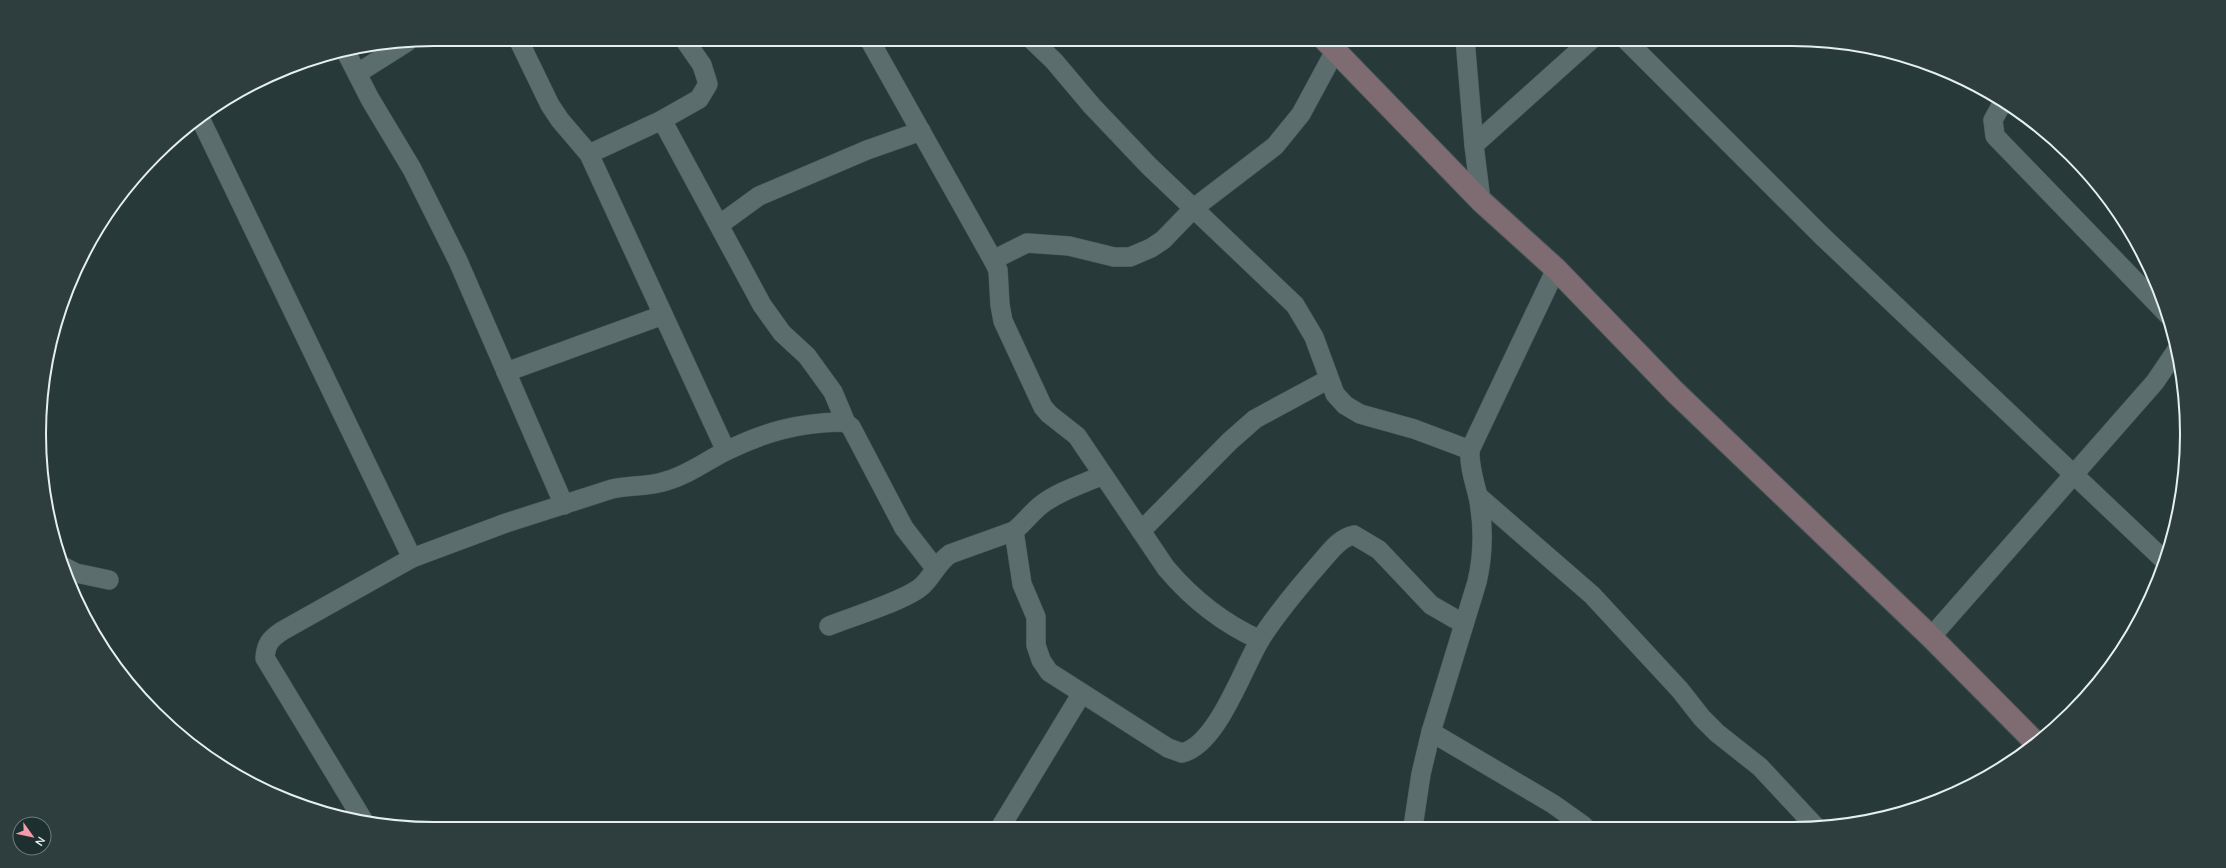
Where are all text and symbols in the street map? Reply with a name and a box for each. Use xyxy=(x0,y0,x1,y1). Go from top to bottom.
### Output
north arrow xyxy=(12,816,52,856)
text: N xyxy=(32,834,49,849)

